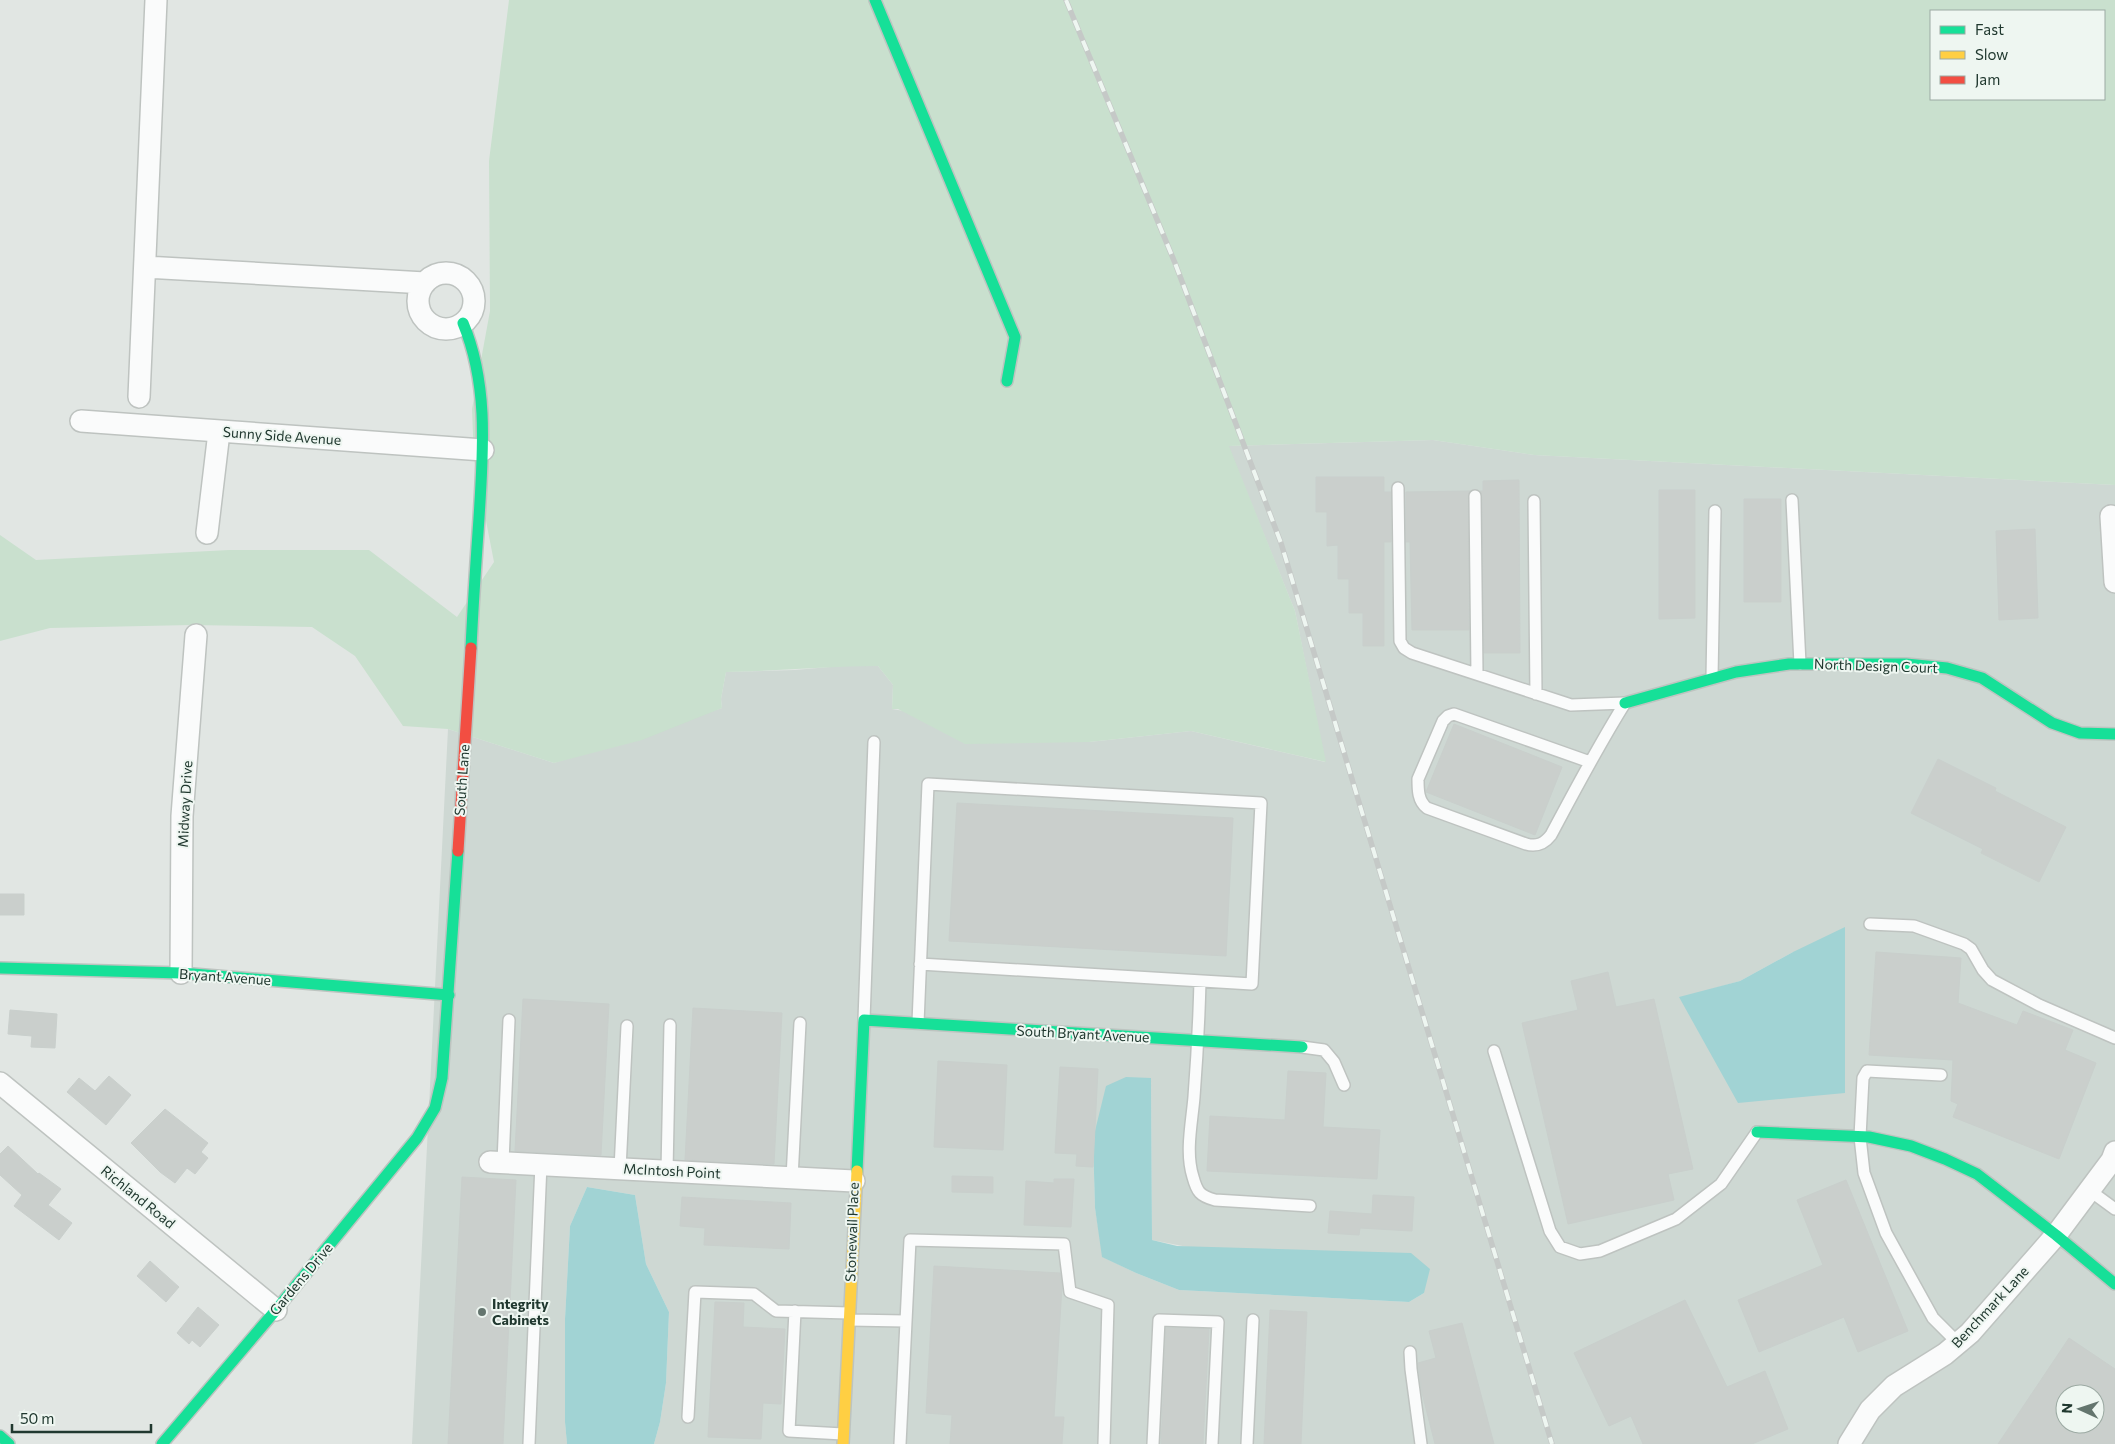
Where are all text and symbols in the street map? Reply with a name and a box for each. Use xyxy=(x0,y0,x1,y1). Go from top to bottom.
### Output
legend xyxy=(1930,10,2105,100)
text: Fast xyxy=(1975,20,2004,38)
text: Slow xyxy=(1975,45,2008,63)
text: Jam xyxy=(1975,70,2000,88)
street label: Sunny Side Avenue xyxy=(222,423,342,448)
street label: North Design Court xyxy=(1814,655,1939,676)
street label: South Lane xyxy=(451,744,472,816)
street label: Midway Drive xyxy=(174,760,195,848)
street label: Bryant Avenue xyxy=(178,965,272,988)
street label: South Bryant Avenue xyxy=(1016,1022,1150,1045)
street label: McIntosh Point xyxy=(623,1159,721,1182)
street label: Richland Road xyxy=(98,1162,179,1232)
street label: Stonewall Place xyxy=(841,1182,862,1282)
street label: Gardens Drive xyxy=(265,1239,336,1318)
street label: Benchmark Lane xyxy=(1947,1262,2032,1351)
place label: Integrity Cabinets xyxy=(492,1295,549,1328)
marker: Integrity Cabinets xyxy=(476,1306,488,1318)
north arrow xyxy=(2055,1384,2105,1434)
scale bar xyxy=(12,1402,151,1434)
text: N xyxy=(2058,1403,2075,1414)
text: 50 m xyxy=(20,1409,54,1427)

